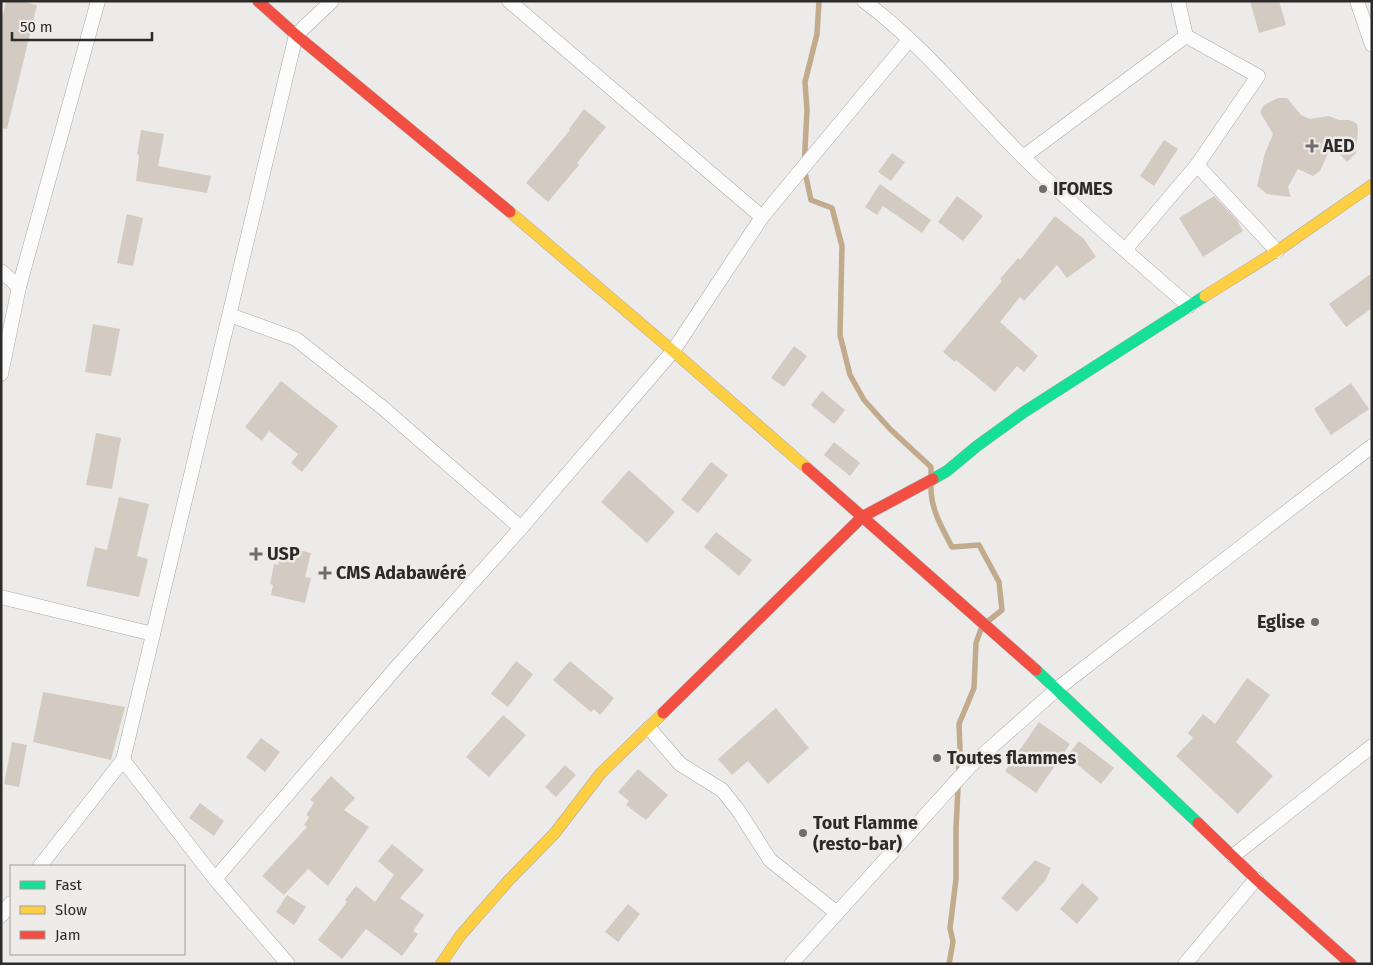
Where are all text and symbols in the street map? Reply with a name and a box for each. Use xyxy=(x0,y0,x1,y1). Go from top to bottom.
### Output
scale bar xyxy=(12,10,152,42)
text: 50 m xyxy=(20,18,53,36)
place label: AED xyxy=(1322,135,1355,157)
marker: AED xyxy=(1305,139,1319,153)
place label: IFOMES xyxy=(1053,178,1113,200)
marker: IFOMES xyxy=(1037,183,1049,195)
place label: USP xyxy=(267,543,300,565)
marker: USP xyxy=(249,547,263,561)
place label: CMS Adabawéré xyxy=(336,562,466,584)
marker: CMS Adabawéré xyxy=(318,566,332,580)
place label: Eglise xyxy=(1257,611,1305,633)
marker: Eglise xyxy=(1309,616,1321,628)
place label: Toutes flammes xyxy=(947,747,1077,769)
marker: Toutes flammes xyxy=(931,752,943,764)
place label: Tout Flamme (resto-bar) xyxy=(813,812,918,855)
marker: Tout Flamme (resto-bar) xyxy=(797,827,809,839)
legend xyxy=(10,865,185,955)
text: Fast xyxy=(55,876,82,894)
text: Slow xyxy=(55,901,87,919)
text: Jam xyxy=(55,926,81,944)

